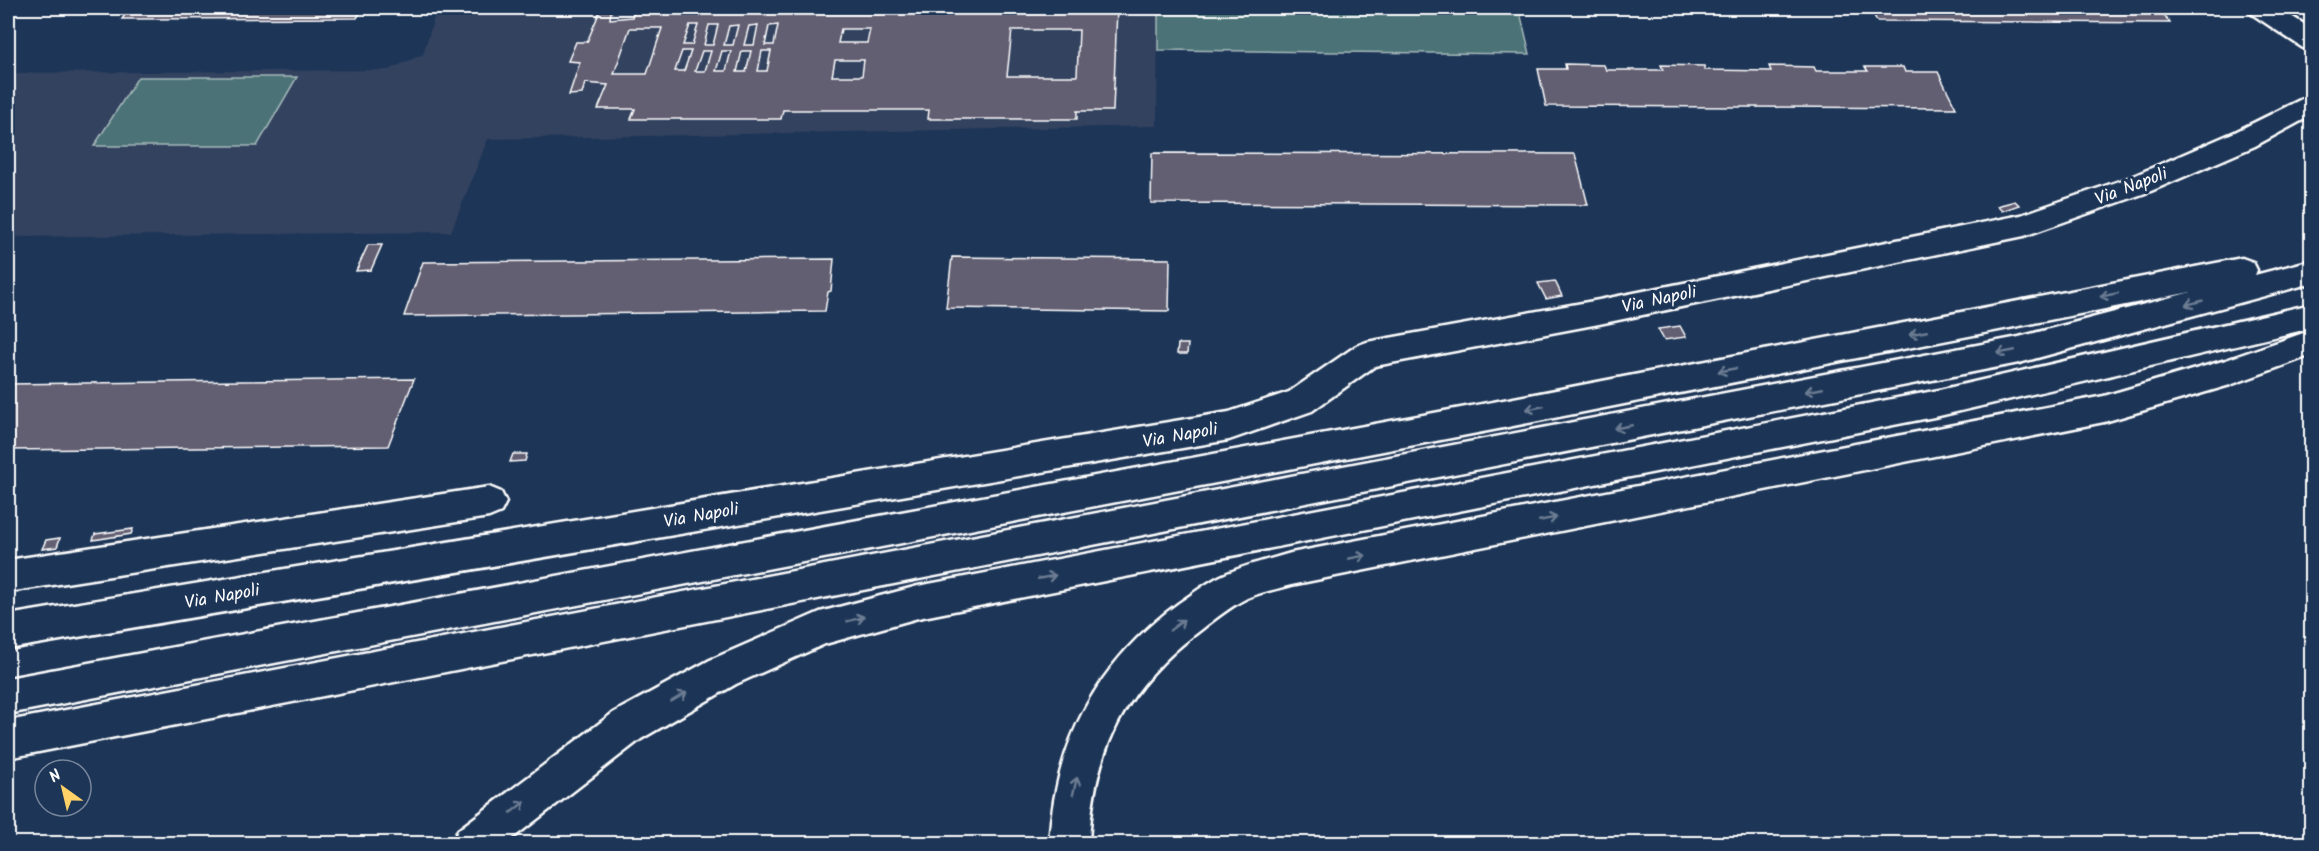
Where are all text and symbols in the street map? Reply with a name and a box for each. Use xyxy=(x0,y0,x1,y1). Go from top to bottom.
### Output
street label: Via Napoli xyxy=(2091,160,2173,214)
street label: Via Napoli xyxy=(1619,278,1700,323)
one-way arrow xyxy=(2100,290,2120,301)
one-way arrow xyxy=(2185,298,2204,309)
one-way arrow xyxy=(1909,328,1928,339)
one-way arrow xyxy=(1996,347,2015,359)
one-way arrow xyxy=(1717,365,1737,376)
one-way arrow xyxy=(1805,385,1825,396)
one-way arrow xyxy=(1526,403,1546,414)
street label: Via Napoli xyxy=(1141,416,1221,457)
one-way arrow xyxy=(1614,422,1633,433)
street label: Via Napoli xyxy=(662,496,742,537)
one-way arrow xyxy=(1538,513,1557,524)
one-way arrow xyxy=(1346,551,1366,562)
one-way arrow xyxy=(1036,571,1056,582)
street label: Via Napoli xyxy=(183,577,263,618)
one-way arrow xyxy=(846,613,865,624)
one-way arrow xyxy=(1168,618,1184,631)
one-way arrow xyxy=(669,691,687,702)
north arrow xyxy=(33,758,93,818)
text: N xyxy=(44,764,67,790)
one-way arrow xyxy=(1070,777,1082,796)
one-way arrow xyxy=(510,801,526,814)

